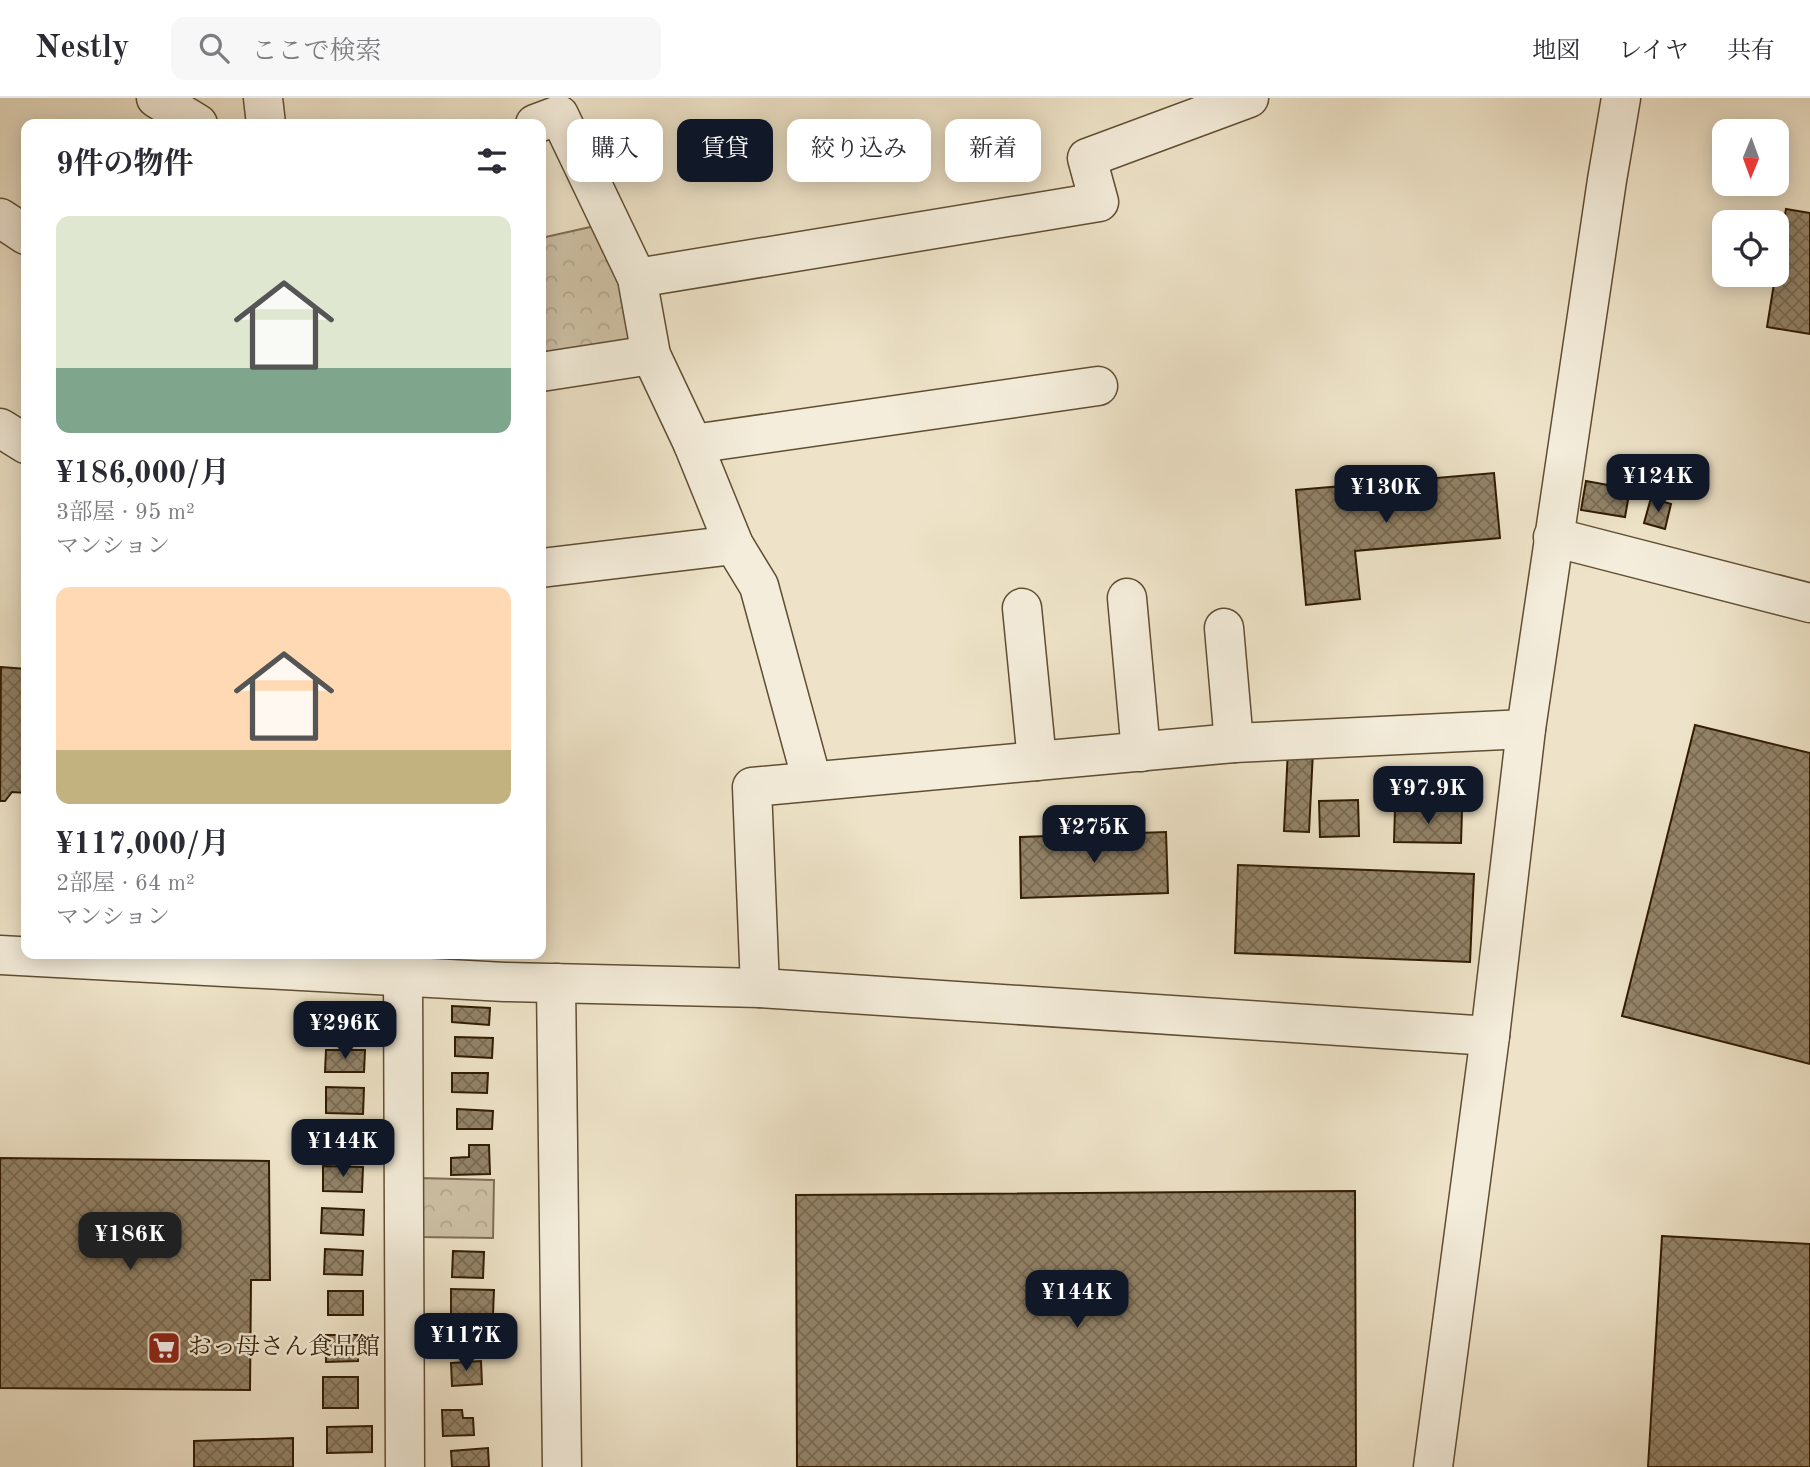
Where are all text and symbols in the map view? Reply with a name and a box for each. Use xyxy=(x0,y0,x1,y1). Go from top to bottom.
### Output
search box xyxy=(171,17,661,80)
icon: search xyxy=(195,29,233,67)
text: Nestly xyxy=(35,32,129,65)
text: ここで検索 xyxy=(251,39,381,65)
text: 地図 xyxy=(1532,40,1580,64)
text: レイヤ xyxy=(1618,40,1689,64)
text: 共有 xyxy=(1727,40,1775,64)
chip: 購入 xyxy=(567,119,663,182)
chip: 賃貸 xyxy=(677,119,773,182)
chip: 絞り込み xyxy=(787,119,931,182)
chip: 新着 xyxy=(945,119,1041,182)
north arrow xyxy=(1712,119,1788,196)
map controls xyxy=(1712,119,1789,287)
icon: filters xyxy=(473,142,511,180)
text: 9件の物件 xyxy=(56,150,193,180)
button: locate xyxy=(1712,210,1789,287)
icon: home xyxy=(221,262,347,388)
pin: ¥124K xyxy=(1609,454,1707,514)
text: ¥186,000/月 xyxy=(56,459,230,489)
text: ¥124K xyxy=(1622,465,1694,488)
pin: ¥130K xyxy=(1337,466,1435,525)
text: ¥130K xyxy=(1350,476,1422,499)
text: 3部屋 · 95 m² xyxy=(56,501,195,524)
text: マンション xyxy=(56,535,170,558)
icon: home xyxy=(221,633,347,759)
pin: ¥97.9K xyxy=(1371,766,1485,826)
text: ¥97.9K xyxy=(1389,777,1467,800)
pin: ¥275K xyxy=(1045,806,1143,865)
text: ¥275K xyxy=(1058,816,1130,839)
text: ¥117,000/月 xyxy=(56,830,230,860)
text: 2部屋 · 64 m² xyxy=(56,872,195,895)
text: マンション xyxy=(56,906,170,929)
pin: ¥296K xyxy=(296,1002,394,1061)
text: ¥296K xyxy=(309,1012,381,1035)
pin: ¥144K xyxy=(294,1119,392,1179)
text: ¥144K xyxy=(307,1130,379,1153)
pin: ¥186K xyxy=(81,1212,179,1272)
text: ¥186K xyxy=(94,1223,166,1246)
pin: ¥144K xyxy=(1028,1270,1126,1330)
text: ¥144K xyxy=(1041,1281,1113,1304)
pin: ¥117K xyxy=(417,1314,515,1373)
text: ¥117K xyxy=(430,1324,502,1347)
supermarket icon: おっ母さん食品館 xyxy=(145,1329,183,1367)
place label: おっ母さん食品館 xyxy=(188,1333,380,1360)

